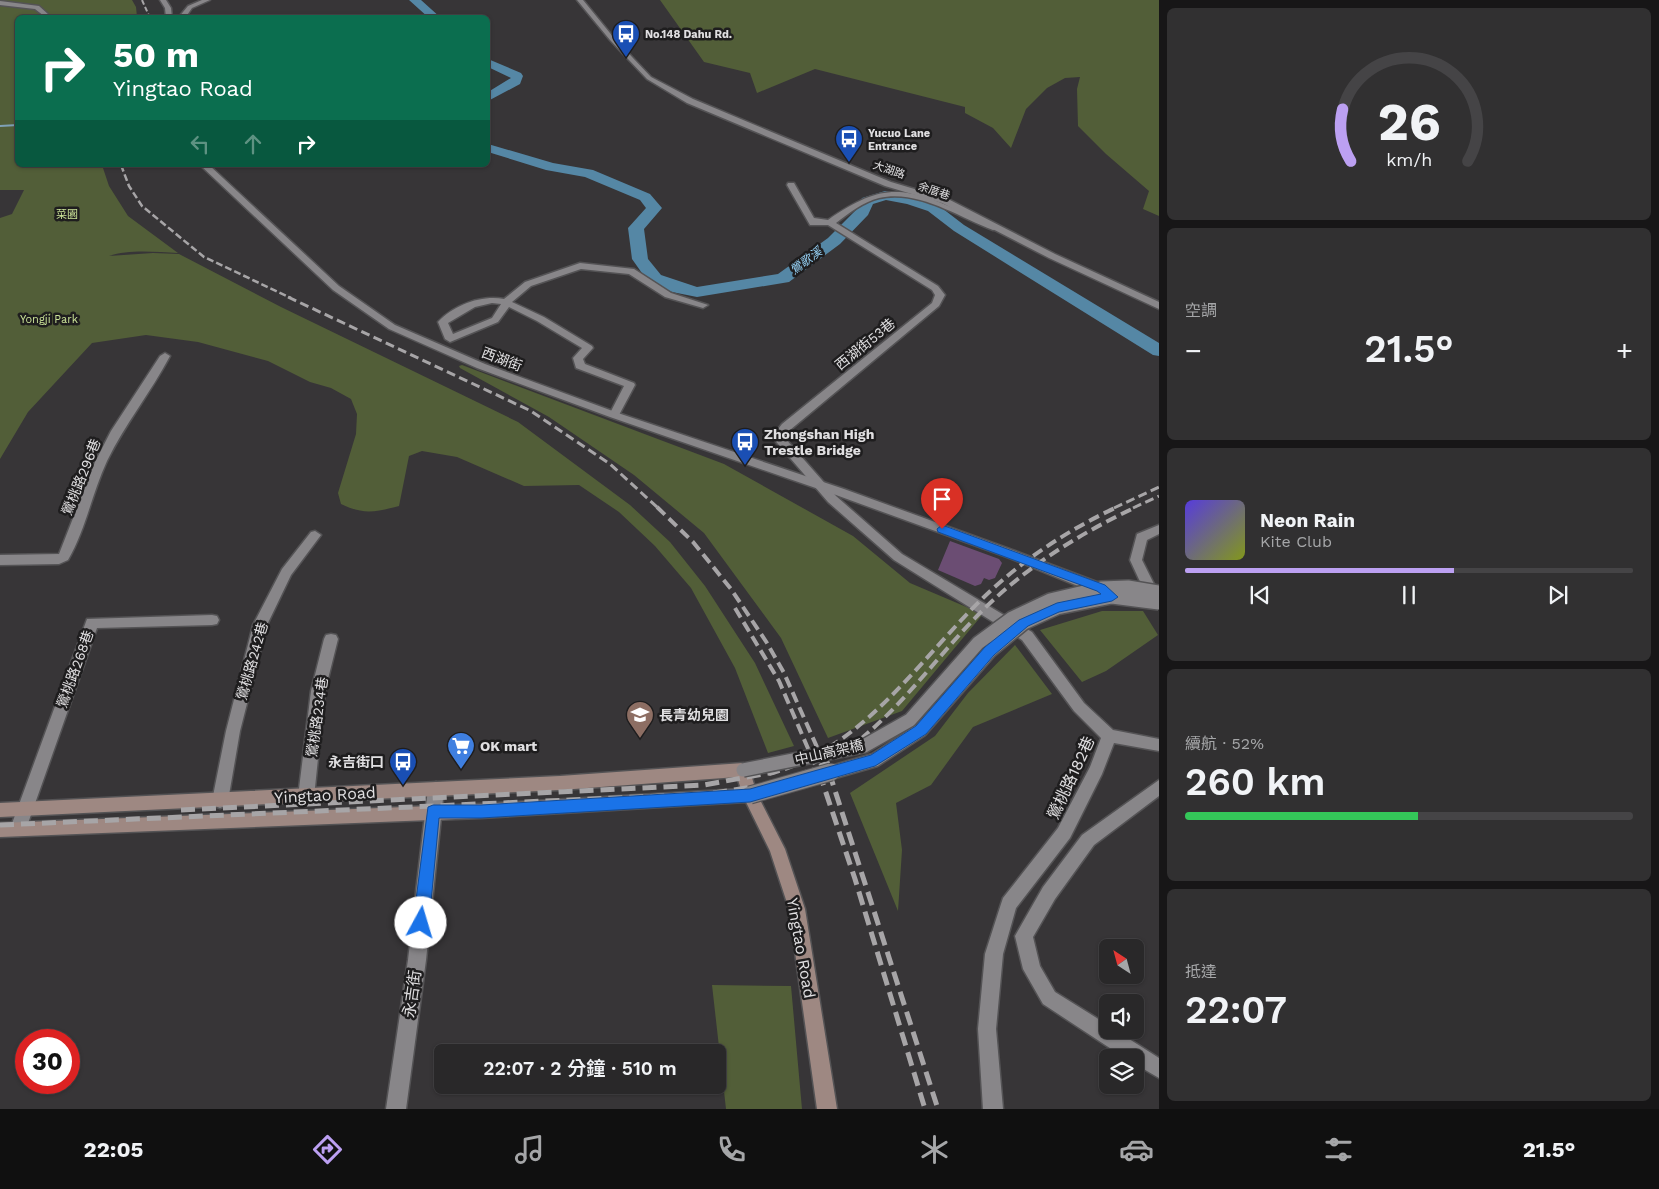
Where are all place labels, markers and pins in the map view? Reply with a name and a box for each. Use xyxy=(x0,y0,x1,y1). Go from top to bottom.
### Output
bus stop icon: No.148 Dahu Rd. xyxy=(611,19,641,58)
place label: No.148 Dahu Rd. xyxy=(645,28,732,41)
bus stop icon: Yucuo Lane Entrance xyxy=(834,124,864,163)
place label: Yucuo Lane Entrance xyxy=(868,127,930,153)
place label: Zhongshan High Trestle Bridge xyxy=(764,426,874,458)
bus stop icon: Zhongshan High Trestle Bridge xyxy=(730,427,760,466)
pin xyxy=(921,478,963,529)
school or university icon: 長青幼兒園 xyxy=(625,700,655,739)
place label: 長青幼兒園 xyxy=(659,707,729,723)
supermarket icon: OK mart xyxy=(446,731,476,770)
place label: OK mart xyxy=(480,738,537,754)
bus stop icon: 永吉街口 xyxy=(388,747,418,786)
place label: 永吉街口 xyxy=(328,754,384,770)

